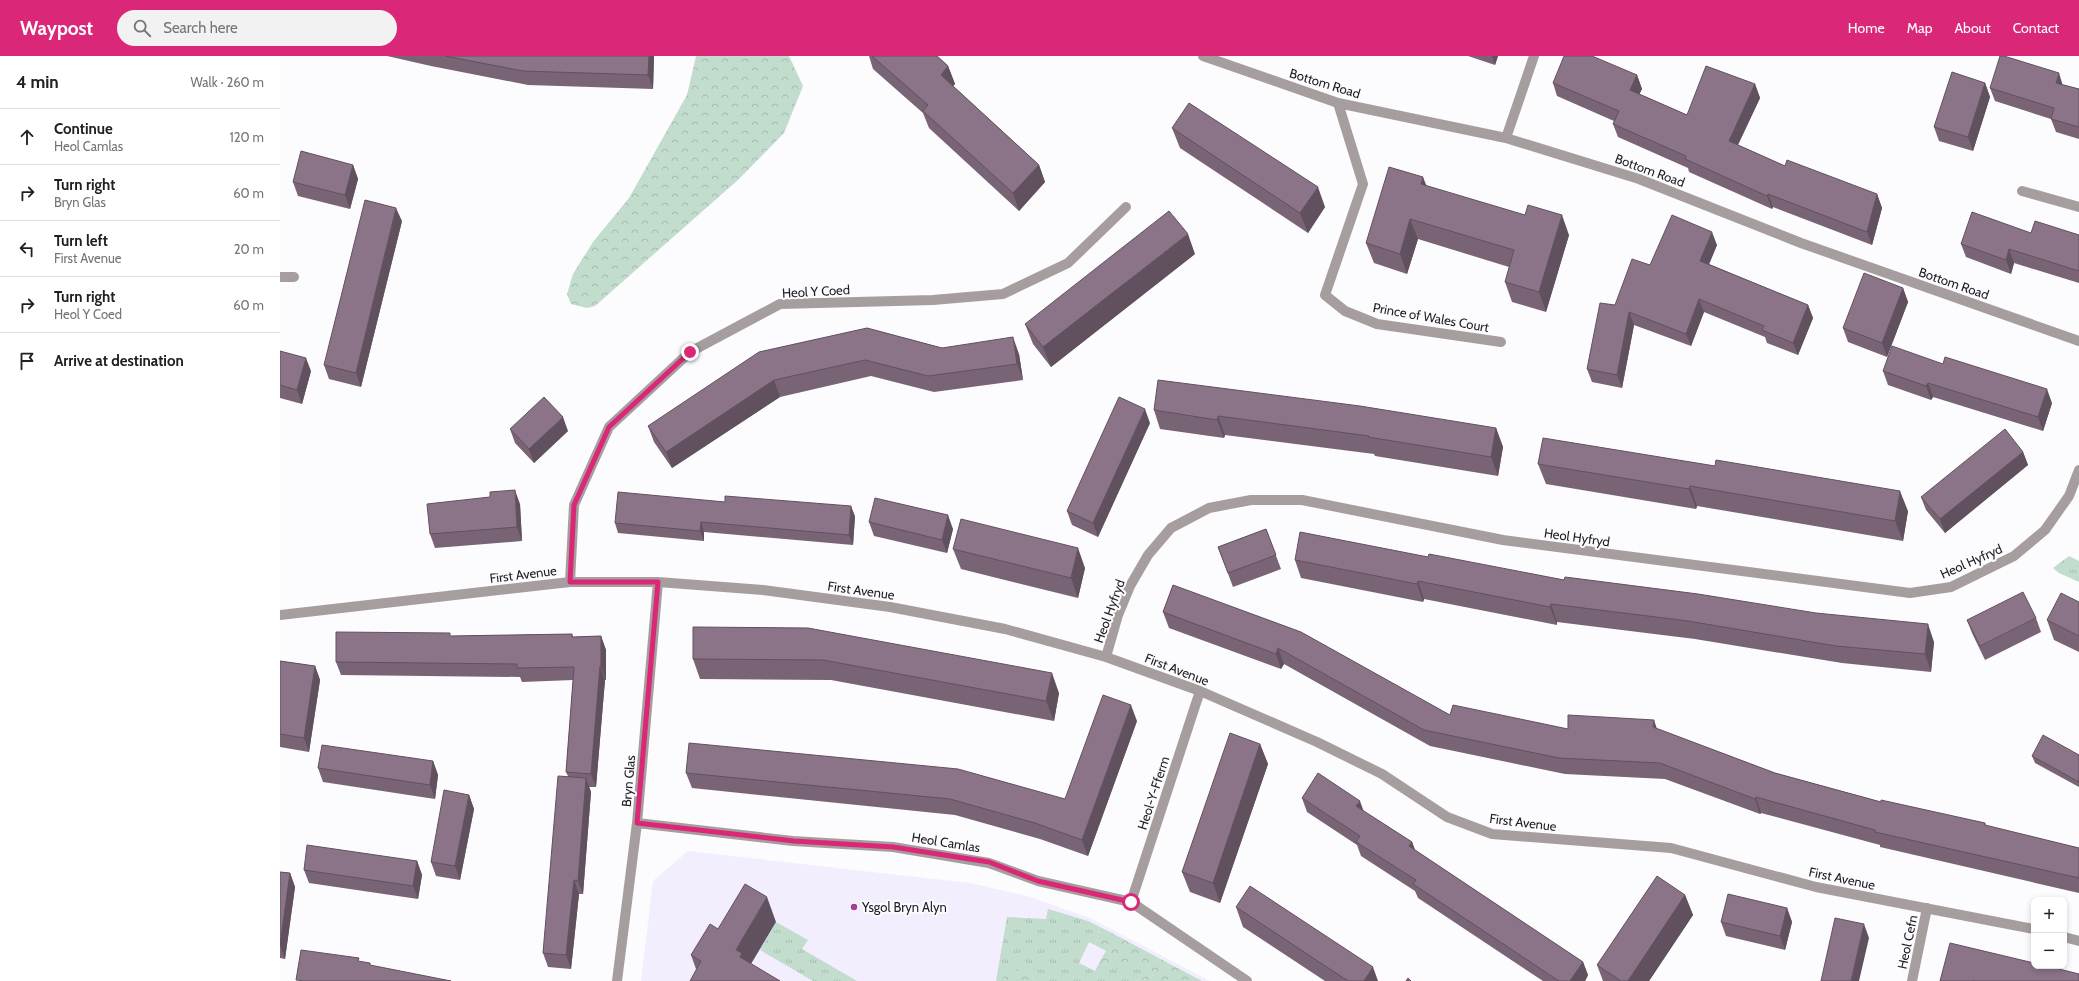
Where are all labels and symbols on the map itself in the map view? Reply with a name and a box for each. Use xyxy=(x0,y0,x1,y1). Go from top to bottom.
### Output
street label: Bottom Road xyxy=(1288,65,1362,101)
street label: Bottom Road xyxy=(1613,150,1687,190)
street label: Bottom Road xyxy=(1917,264,1991,302)
street label: Heol Y Coed xyxy=(782,281,850,301)
street label: Prince of Wales Court xyxy=(1372,299,1491,335)
route end xyxy=(681,343,699,361)
street label: Heol Hyfryd xyxy=(1543,524,1611,550)
street label: Heol Hyfryd xyxy=(1937,540,2005,582)
street label: First Avenue xyxy=(489,562,558,586)
street label: First Avenue xyxy=(826,577,896,603)
street label: Heol Hyfryd xyxy=(1090,577,1128,645)
street label: First Avenue xyxy=(1143,649,1212,689)
street label: Bryn Glas xyxy=(618,754,638,808)
street label: Heol-Y-Fferm xyxy=(1134,754,1172,832)
street label: First Avenue xyxy=(1489,810,1558,834)
street label: Heol Camlas xyxy=(911,829,982,855)
street label: First Avenue xyxy=(1807,863,1877,893)
route start xyxy=(1122,893,1140,911)
place label: Ysgol Bryn Alyn xyxy=(861,899,947,915)
marker: Ysgol Bryn Alyn xyxy=(849,902,859,912)
street label: Heol Cefn xyxy=(1893,914,1921,970)

